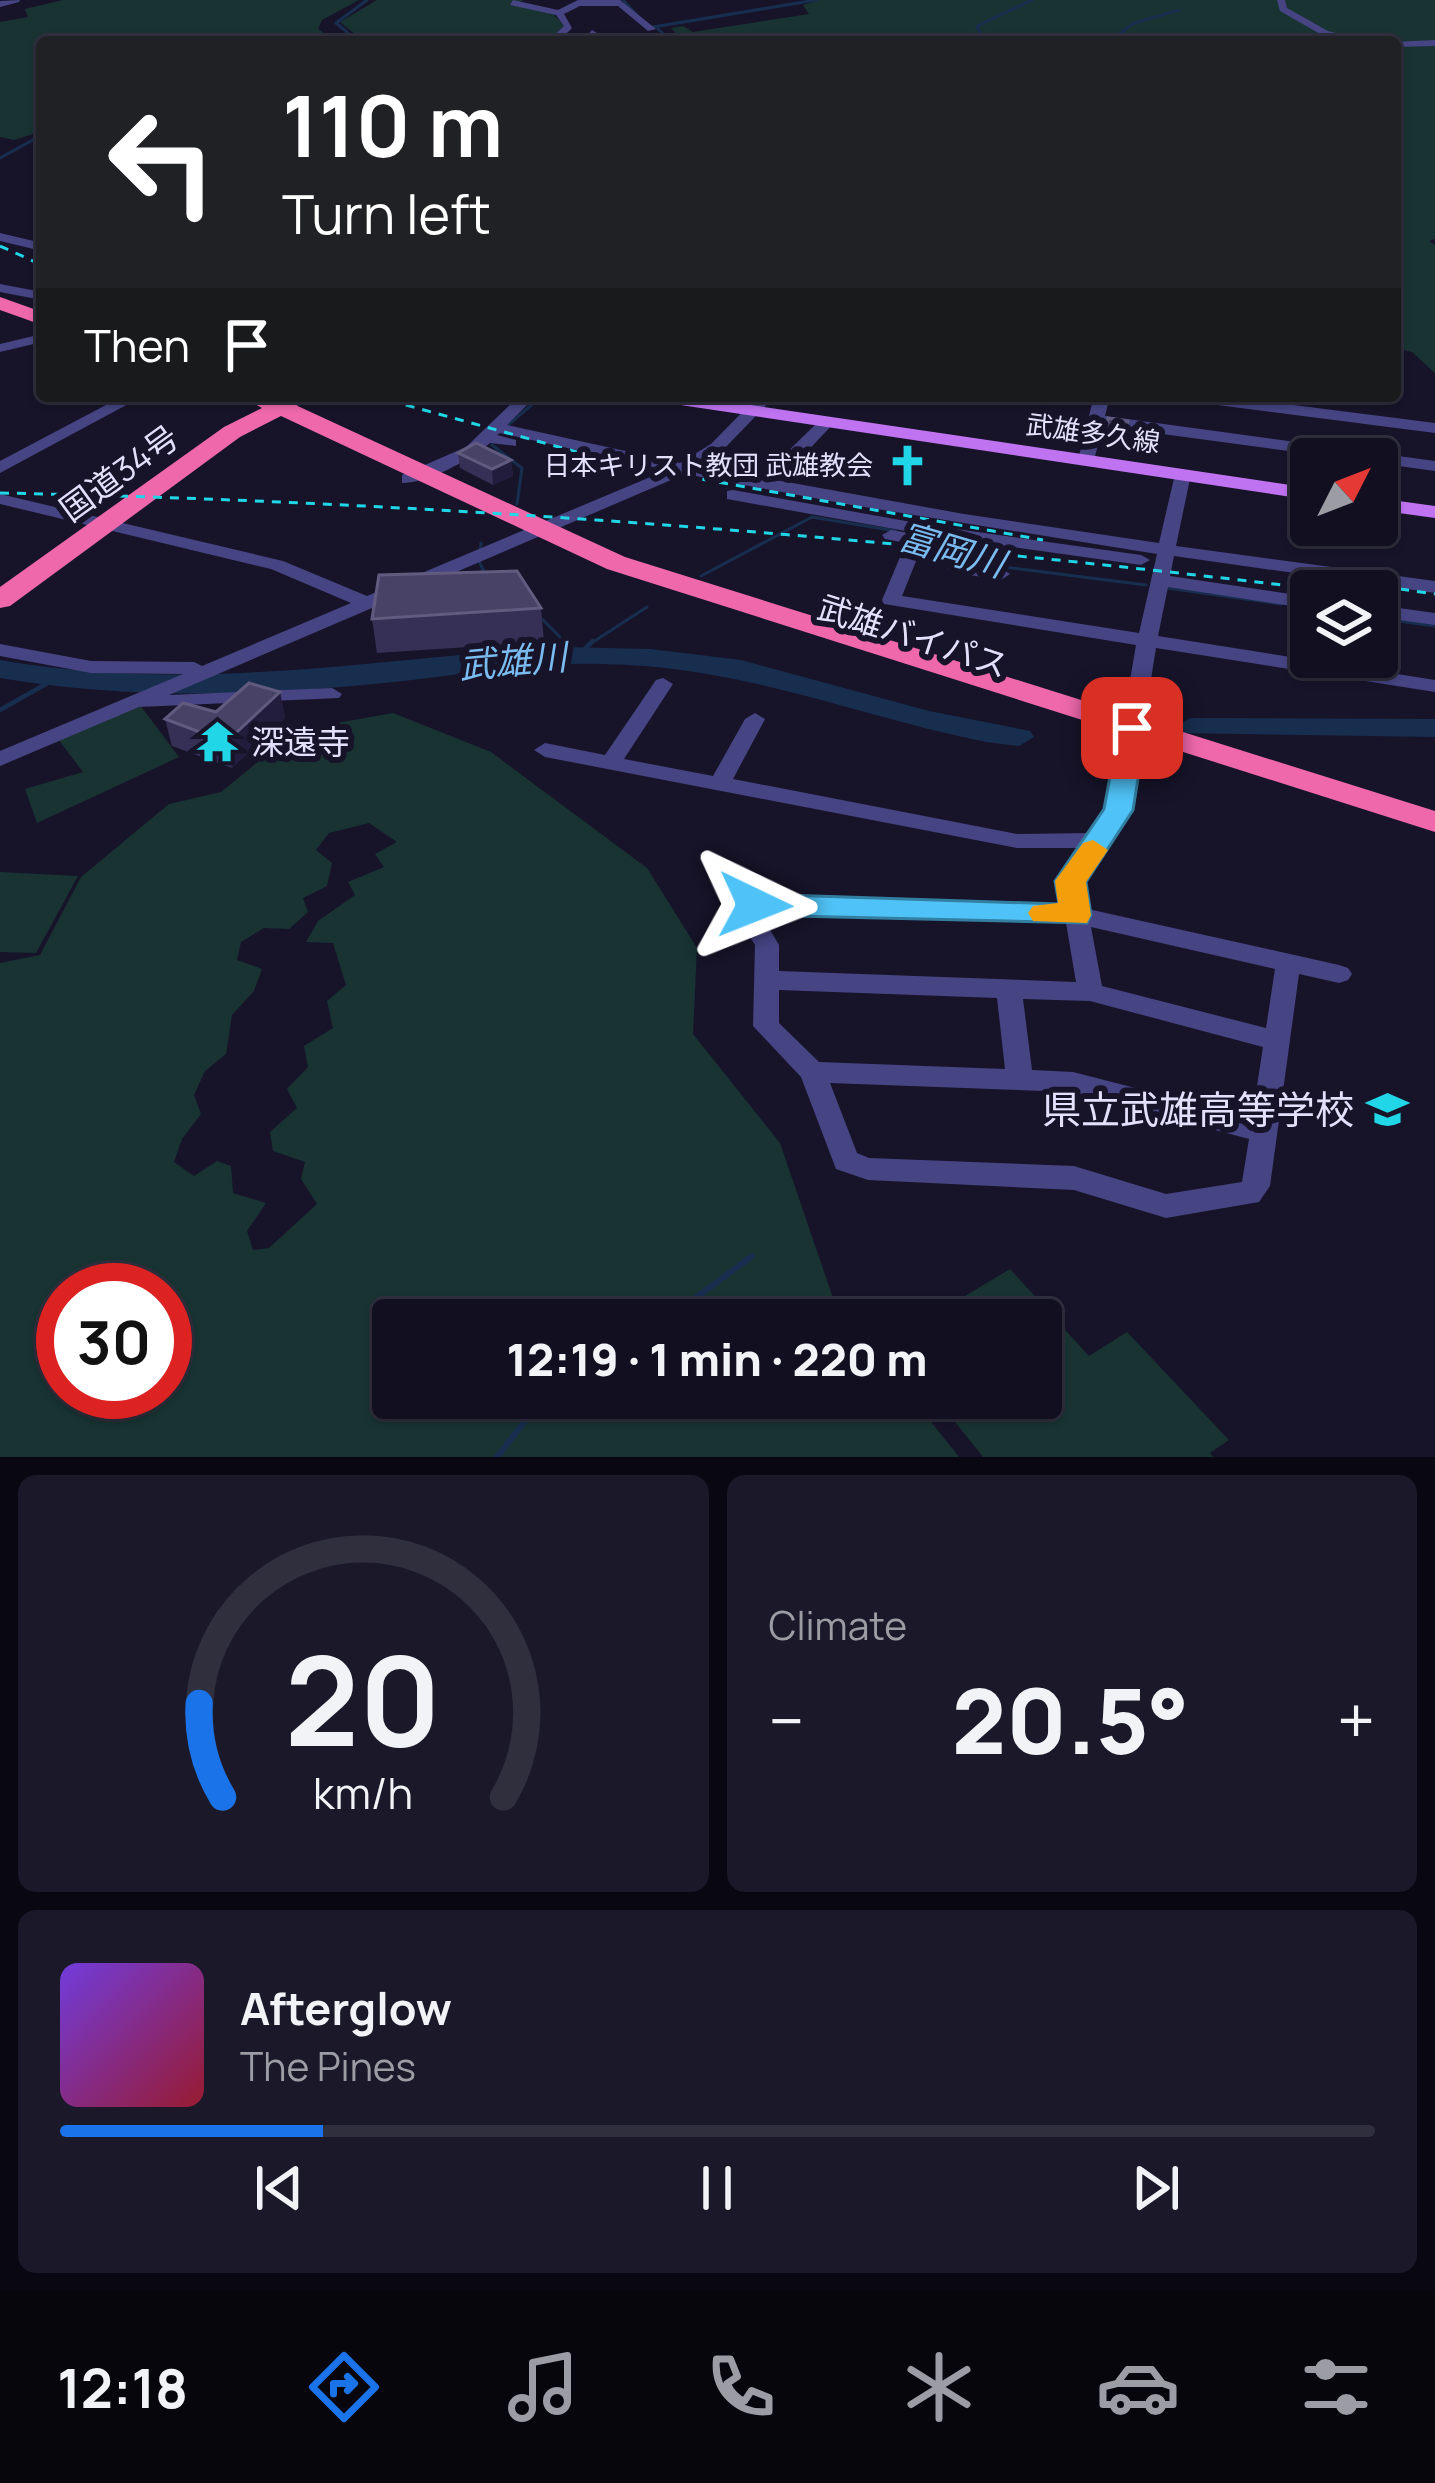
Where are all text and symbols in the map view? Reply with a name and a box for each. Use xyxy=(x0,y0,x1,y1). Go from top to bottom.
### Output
text: 110 m xyxy=(282,67,503,182)
icon: left xyxy=(84,84,240,240)
text: Turn left xyxy=(282,176,491,250)
icon: arrive xyxy=(214,312,280,378)
text: Then xyxy=(84,314,190,376)
street label: 武雄多久線 xyxy=(1024,405,1163,460)
street label: 国道34号 xyxy=(50,414,187,531)
north arrow xyxy=(1290,438,1398,546)
map controls xyxy=(1290,438,1398,678)
church icon: 日本キリスト教団 武雄教会 xyxy=(884,443,930,489)
place label: 日本キリスト教団 武雄教会 xyxy=(544,446,873,483)
water label: 富岡川 xyxy=(893,511,1015,589)
button: layers xyxy=(1290,570,1398,678)
street label: 武雄バイパス xyxy=(812,584,1014,687)
water label: 武雄川 xyxy=(457,631,573,690)
pin xyxy=(1081,677,1183,779)
icon: arrive xyxy=(1099,695,1165,761)
temple icon: 深遠寺 xyxy=(194,719,240,765)
place label: 深遠寺 xyxy=(251,719,350,764)
position arrow xyxy=(692,842,818,968)
place label: 県立武雄高等学校 xyxy=(1042,1082,1354,1136)
school or university icon: 県立武雄高等学校 xyxy=(1365,1087,1411,1133)
speed limit sign: 30 xyxy=(36,1263,192,1419)
text: 12:19 · 1 min · 220 m xyxy=(507,1328,927,1390)
text: Climate xyxy=(769,1598,907,1652)
text: 20 xyxy=(285,1613,441,1783)
text: 20.5° xyxy=(952,1658,1189,1781)
text: − xyxy=(769,1675,804,1765)
text: + xyxy=(1337,1675,1375,1765)
text: km/h xyxy=(313,1762,413,1821)
text: Afterglow xyxy=(240,1977,452,2039)
text: The Pines xyxy=(240,2039,416,2093)
icon: previous xyxy=(246,2155,312,2221)
icon: pause xyxy=(684,2155,750,2221)
icon: next xyxy=(1123,2155,1189,2221)
icon: directions xyxy=(302,2345,386,2429)
icon: music xyxy=(501,2345,585,2429)
icon: phone xyxy=(699,2345,783,2429)
icon: climate xyxy=(897,2345,981,2429)
icon: car xyxy=(1096,2345,1180,2429)
icon: filters xyxy=(1294,2345,1378,2429)
text: 12:18 xyxy=(57,2350,188,2424)

